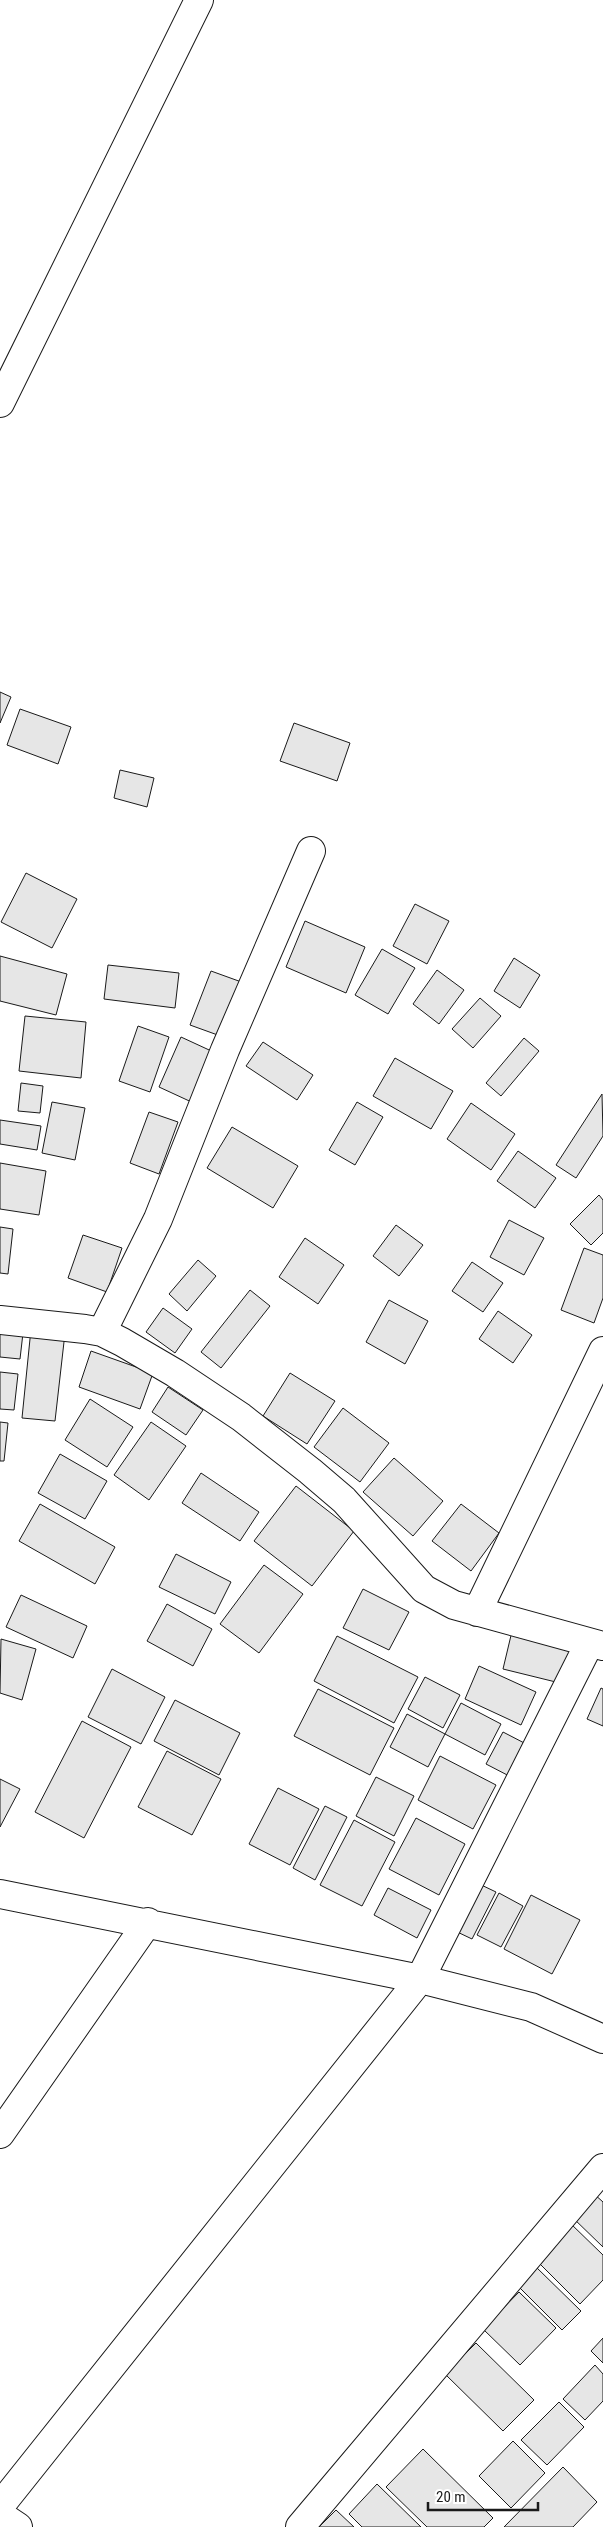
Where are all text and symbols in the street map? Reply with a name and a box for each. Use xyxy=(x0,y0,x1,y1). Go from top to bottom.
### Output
scale bar xyxy=(428,2480,538,2512)
text: 20 m xyxy=(436,2488,466,2506)

